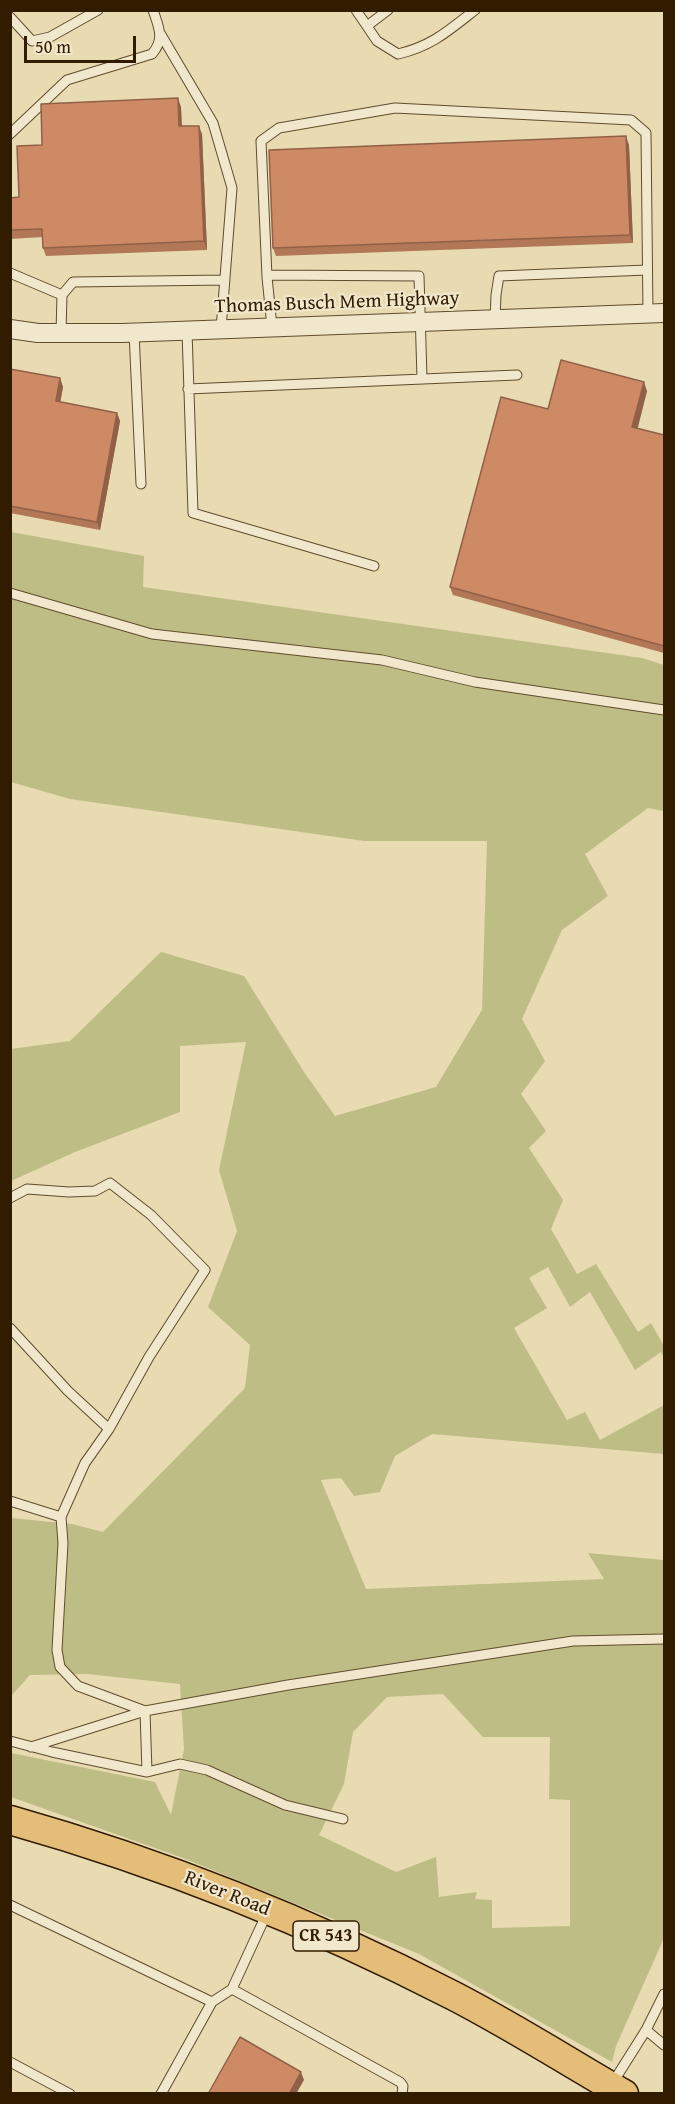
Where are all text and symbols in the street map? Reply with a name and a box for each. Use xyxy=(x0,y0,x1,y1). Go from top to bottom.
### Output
scale bar xyxy=(27,24,140,62)
text: 50 m xyxy=(35,33,71,60)
street label: Thomas Busch Mem Highway xyxy=(214,287,460,319)
street label: River Road xyxy=(181,1866,273,1922)
road number: CR 543 xyxy=(293,1921,359,1951)

